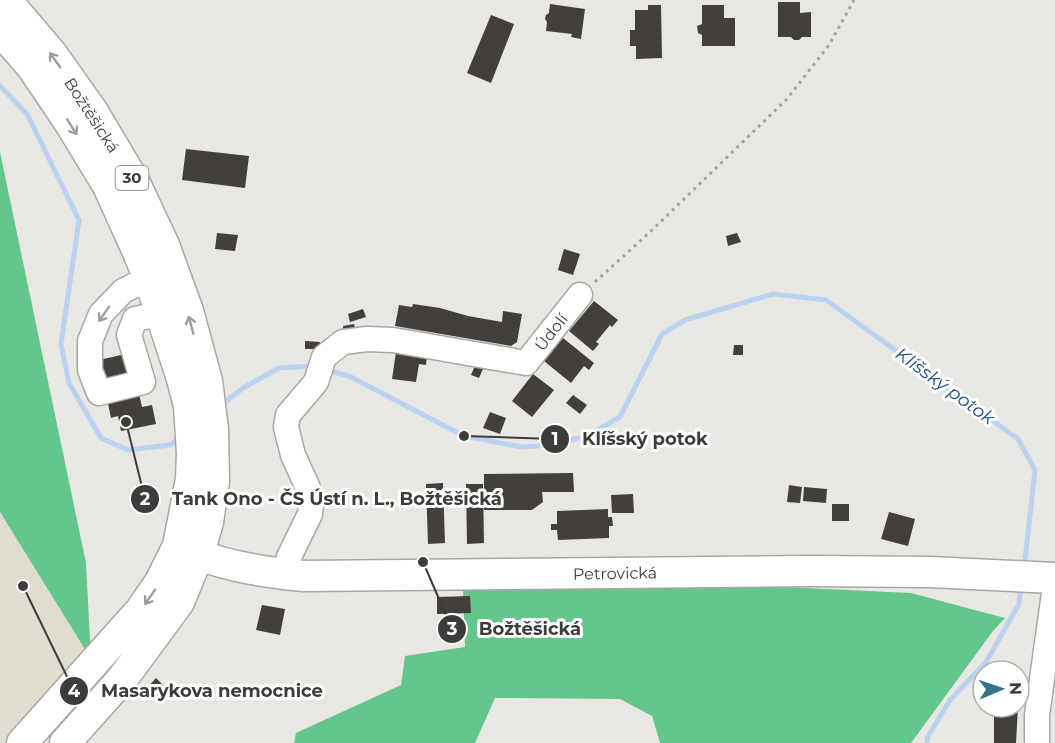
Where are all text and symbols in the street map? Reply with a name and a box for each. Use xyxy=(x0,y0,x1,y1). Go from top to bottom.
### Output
one-way arrow xyxy=(49,52,61,68)
street label: Božtěšická xyxy=(60,74,123,156)
one-way arrow xyxy=(65,119,78,136)
road number: 30 xyxy=(116,166,148,190)
one-way arrow xyxy=(98,305,110,321)
street label: Údolí xyxy=(531,309,572,355)
one-way arrow xyxy=(185,316,197,335)
water label: Klíšský potok xyxy=(891,343,1000,430)
callout: Klíšský potok xyxy=(540,421,720,457)
text: 1 xyxy=(551,428,559,450)
text: Klíšský potok xyxy=(582,428,708,450)
callout: Tank Ono - ČS Ústí n. L., Božtěšická xyxy=(130,481,514,517)
text: 2 xyxy=(140,488,151,510)
text: Tank Ono - ČS Ústí n. L., Božtěšická xyxy=(172,488,502,510)
street label: Petrovická xyxy=(573,563,657,584)
one-way arrow xyxy=(144,588,156,604)
callout: Božtěšická xyxy=(437,611,593,647)
text: 3 xyxy=(446,618,458,640)
text: Božtěšická xyxy=(479,618,581,640)
north arrow xyxy=(971,659,1031,719)
callout: Masarykova nemocnice xyxy=(59,673,335,709)
text: 4 xyxy=(68,680,81,702)
text: Masarykova nemocnice xyxy=(101,680,323,702)
text: N xyxy=(1006,682,1025,695)

